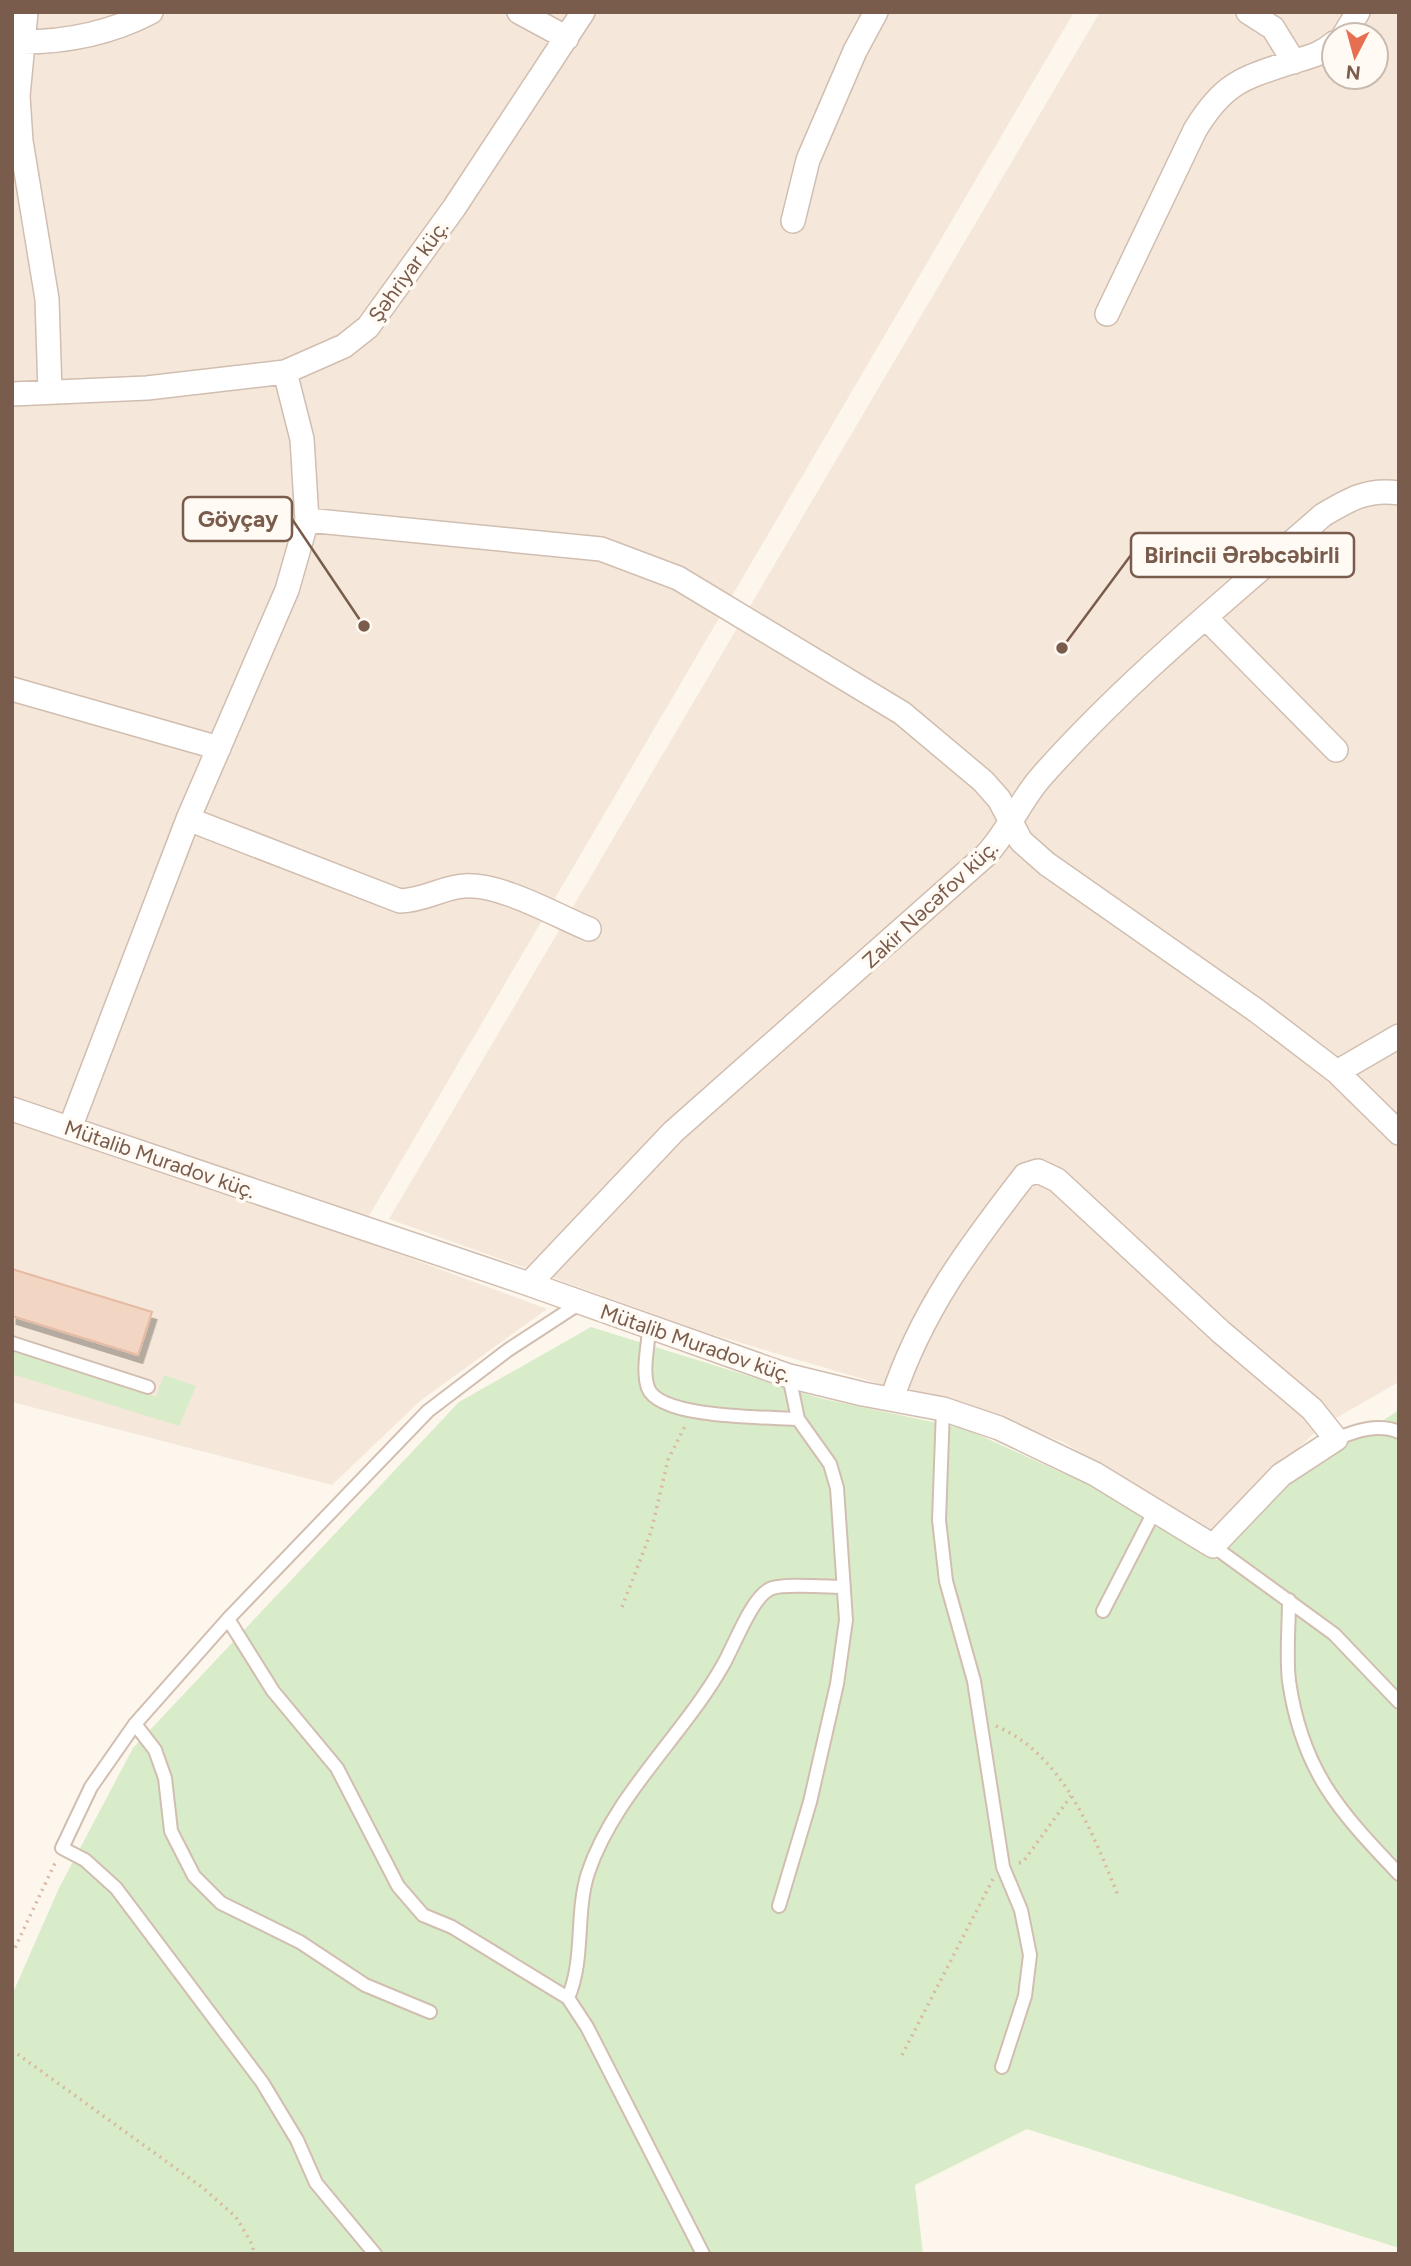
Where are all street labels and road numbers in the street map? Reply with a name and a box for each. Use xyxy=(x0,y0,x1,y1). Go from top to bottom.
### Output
street label: Şəhriyar küç. xyxy=(363,215,453,327)
street label: Zakir Nəcəfov küç. xyxy=(857,835,1003,973)
street label: Mütalib Muradov küç. xyxy=(61,1115,259,1203)
street label: Mütalib Muradov küç. xyxy=(597,1299,795,1387)

